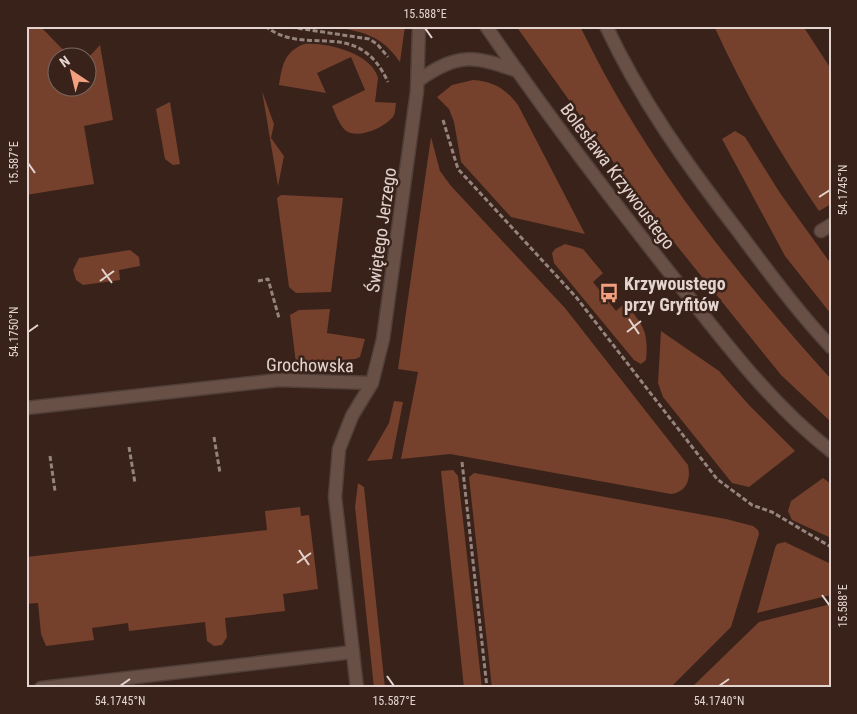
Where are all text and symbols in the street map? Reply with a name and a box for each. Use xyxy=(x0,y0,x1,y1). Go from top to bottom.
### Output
text: 15.588°E xyxy=(403,7,447,21)
north arrow xyxy=(48,48,98,98)
text: N xyxy=(56,52,73,70)
street label: Bolesława Krzywoustego xyxy=(556,99,680,253)
text: 15.587°E xyxy=(7,141,21,185)
text: 54.1745°N xyxy=(836,165,850,215)
street label: Świętego Jerzego xyxy=(362,166,400,294)
place label: Krzywoustego przy Gryfitów xyxy=(624,273,726,315)
bus stop icon: Krzywoustego przy Gryfitów xyxy=(598,282,620,304)
text: 54.1750°N xyxy=(7,307,21,357)
street label: Grochowska xyxy=(266,354,354,376)
text: 15.588°E xyxy=(836,584,850,628)
text: 54.1745°N xyxy=(95,694,145,708)
text: 15.587°E xyxy=(372,694,416,708)
text: 54.1740°N xyxy=(694,694,744,708)

